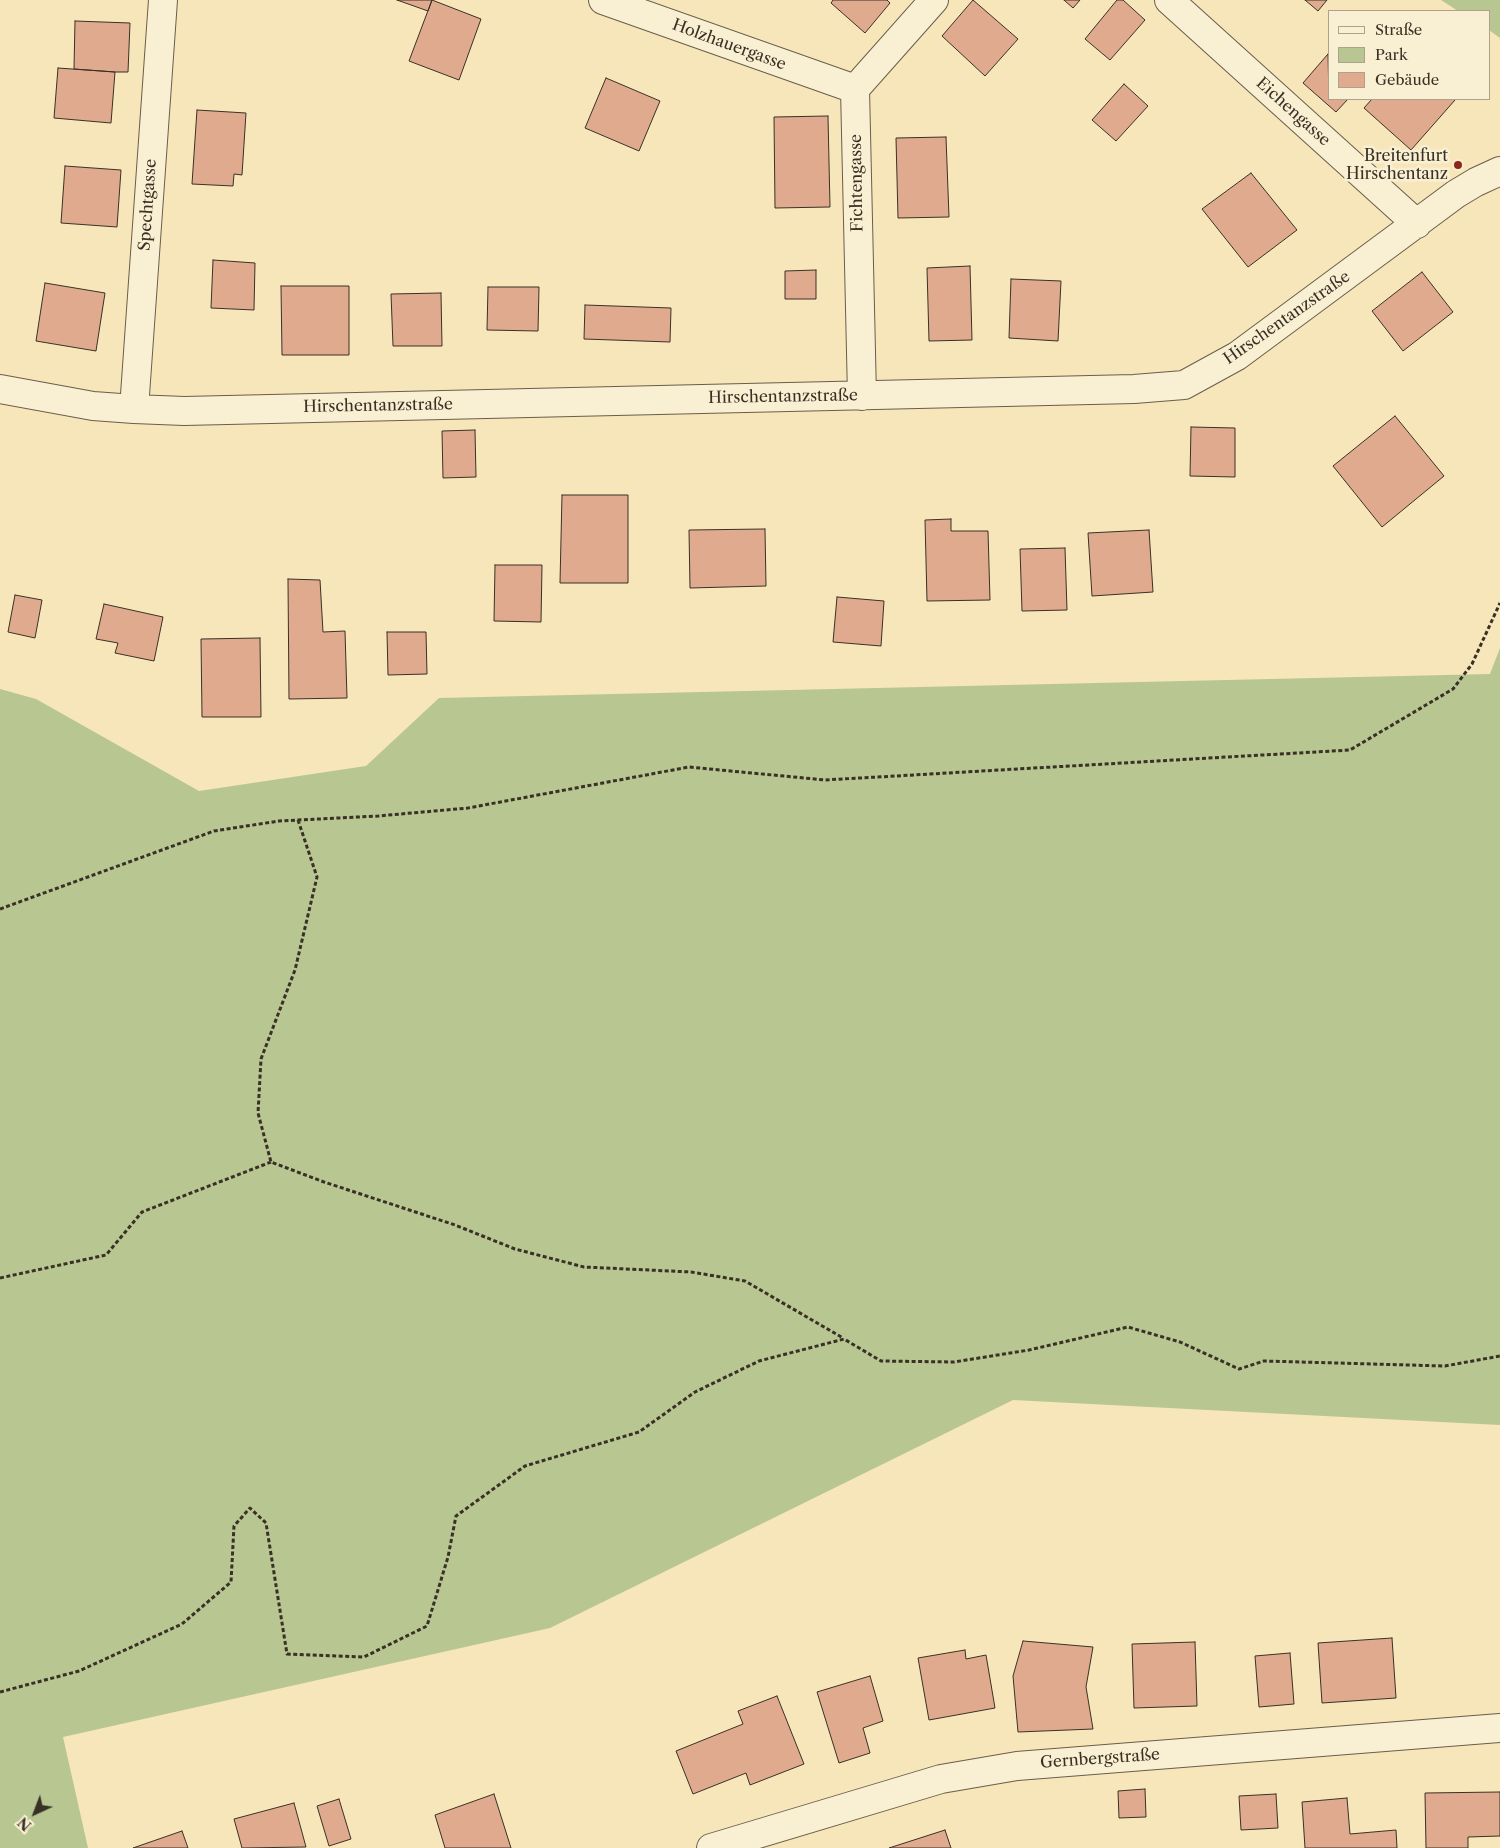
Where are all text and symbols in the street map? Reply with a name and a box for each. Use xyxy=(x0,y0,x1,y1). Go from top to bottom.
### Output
legend xyxy=(1328,10,1490,100)
street label: Holzhauergasse xyxy=(669,15,789,75)
text: Straße xyxy=(1375,20,1422,39)
text: Park xyxy=(1375,45,1408,64)
text: Gebäude xyxy=(1375,70,1439,89)
street label: Eichengasse xyxy=(1252,74,1334,150)
street label: Fichtengasse xyxy=(847,134,867,232)
place label: Breitenfurt Hirschentanz xyxy=(1346,146,1448,184)
street label: Spechtgasse xyxy=(135,158,161,252)
marker: Breitenfurt Hirschentanz xyxy=(1452,159,1464,171)
street label: Hirschentanzstraße xyxy=(1220,267,1354,369)
street label: Hirschentanzstraße xyxy=(708,386,858,408)
street label: Hirschentanzstraße xyxy=(303,395,453,417)
street label: Gernbergstraße xyxy=(1039,1745,1161,1773)
north arrow xyxy=(10,1788,60,1838)
text: N xyxy=(14,1813,35,1835)

